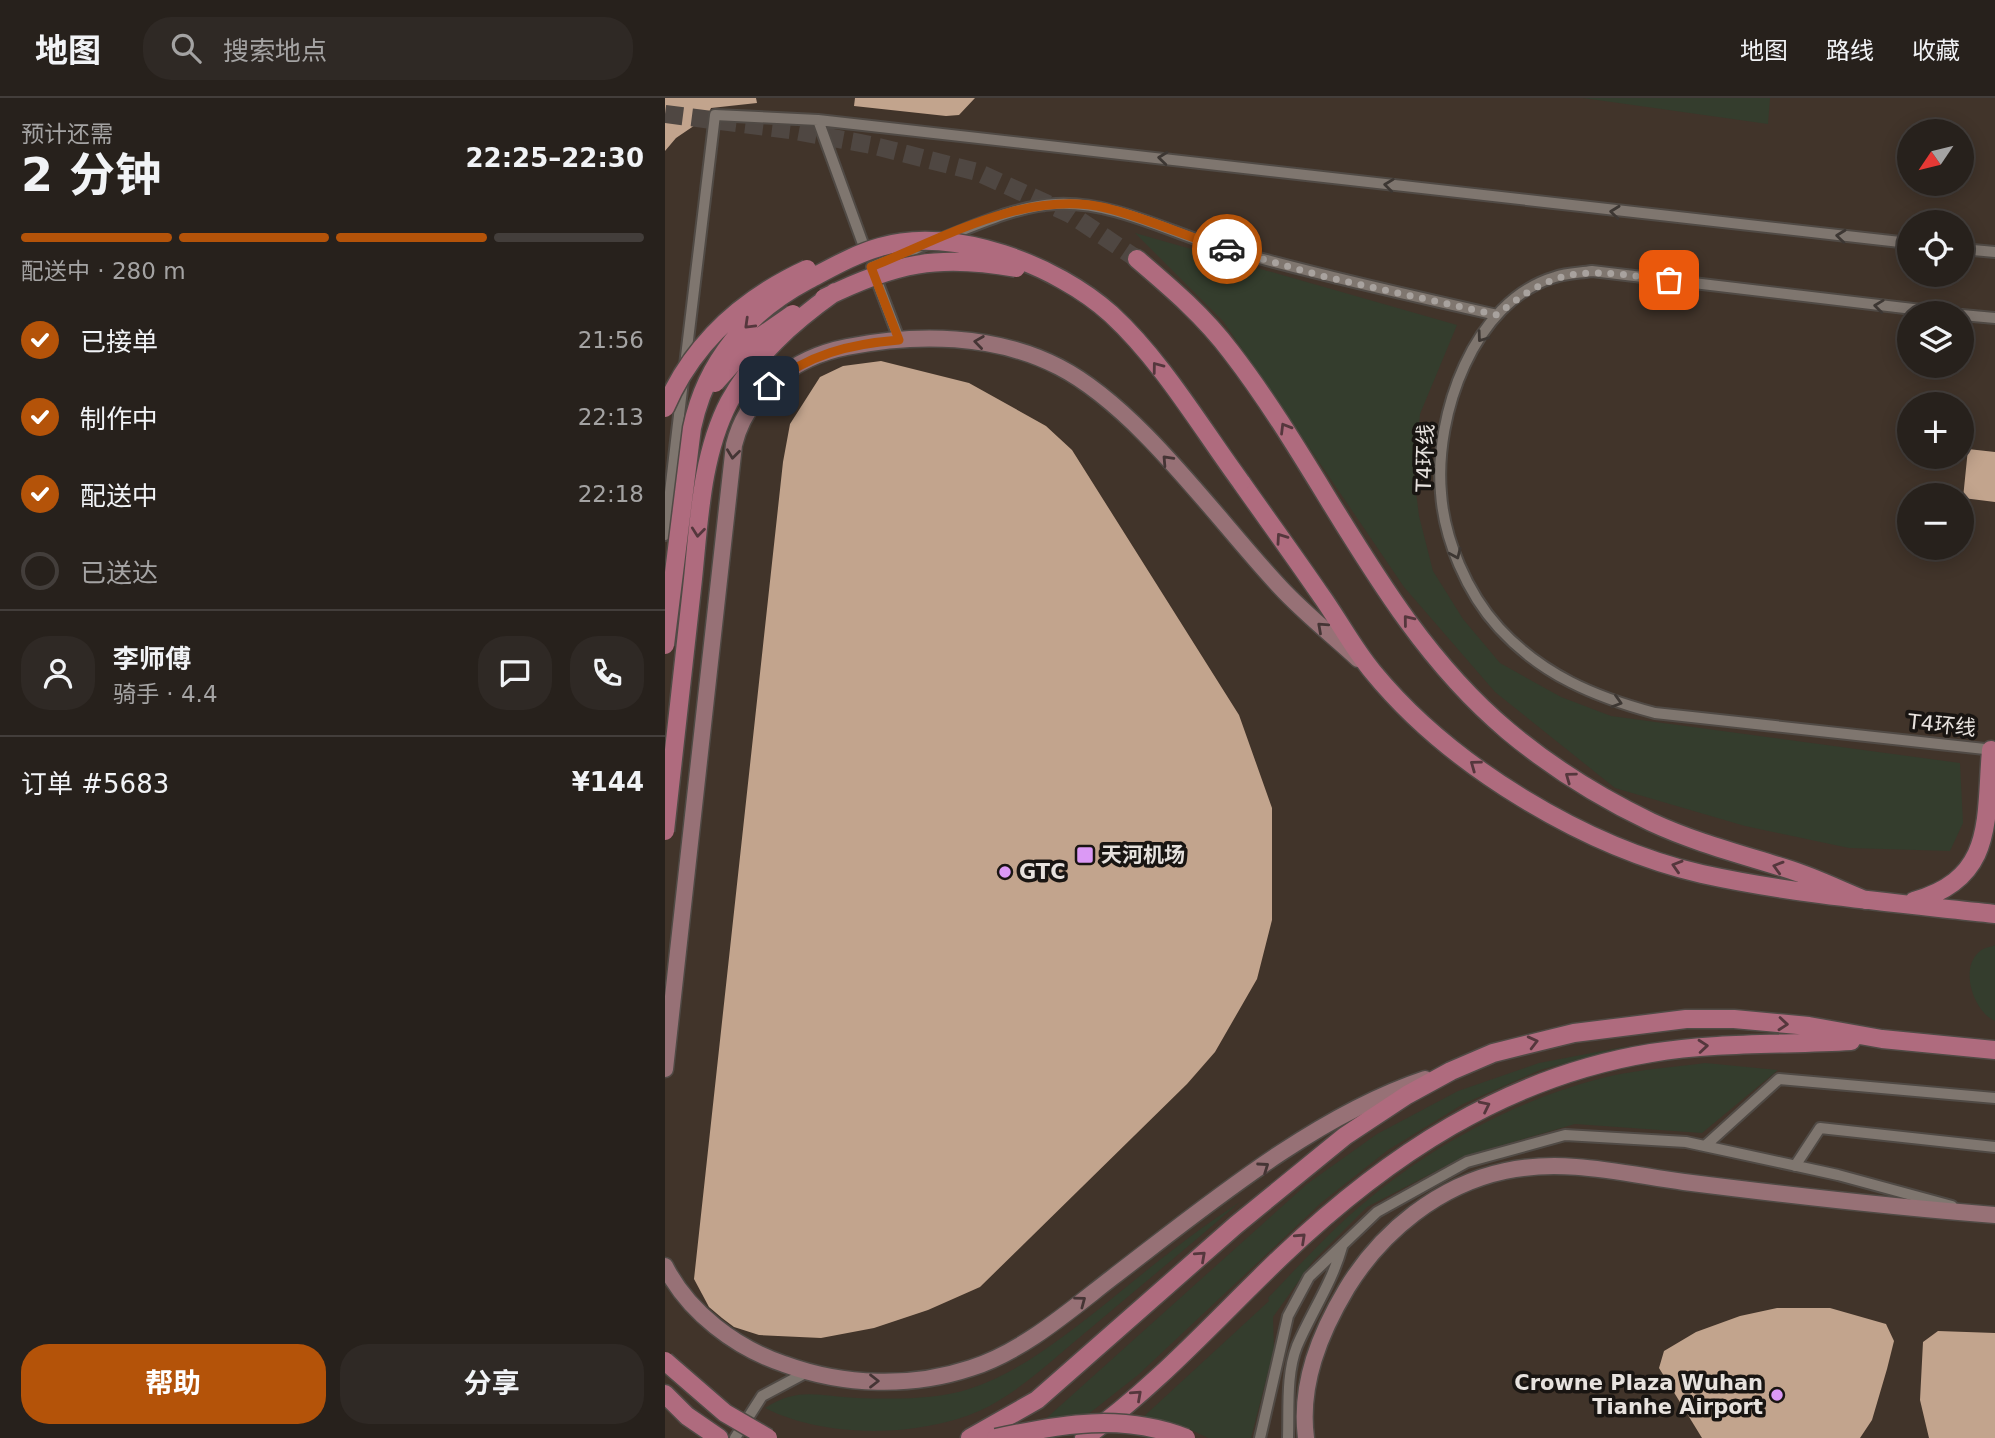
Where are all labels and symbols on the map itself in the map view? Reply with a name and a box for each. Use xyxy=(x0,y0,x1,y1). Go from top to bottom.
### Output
north arrow xyxy=(1897,119,1974,196)
one-way arrow xyxy=(1157,151,1169,166)
one-way arrow xyxy=(1383,177,1395,192)
one-way arrow xyxy=(1609,204,1621,219)
courier xyxy=(1192,214,1262,284)
one-way arrow xyxy=(1836,229,1847,244)
pin xyxy=(1639,250,1699,310)
one-way arrow xyxy=(1874,299,1885,314)
one-way arrow xyxy=(744,315,757,328)
one-way arrow xyxy=(1477,329,1490,342)
one-way arrow xyxy=(973,335,985,350)
pin xyxy=(739,356,799,416)
one-way arrow xyxy=(1153,362,1165,375)
one-way arrow xyxy=(1280,423,1293,436)
street label: T4环线 xyxy=(1412,424,1438,493)
one-way arrow xyxy=(726,448,741,460)
one-way arrow xyxy=(1163,455,1175,468)
one-way arrow xyxy=(691,527,706,538)
one-way arrow xyxy=(1277,533,1289,546)
one-way arrow xyxy=(1448,546,1462,559)
one-way arrow xyxy=(1404,615,1416,628)
one-way arrow xyxy=(1317,623,1330,635)
one-way arrow xyxy=(1610,694,1622,709)
street label: T4环线 xyxy=(1906,709,1977,740)
one-way arrow xyxy=(1470,761,1483,773)
one-way arrow xyxy=(1566,772,1578,785)
place label: 天河机场 xyxy=(1101,843,1185,867)
marker: 天河机场 xyxy=(1075,845,1095,865)
place label: GTC xyxy=(1019,860,1066,884)
one-way arrow xyxy=(1672,860,1684,875)
one-way arrow xyxy=(1773,860,1785,875)
marker: GTC xyxy=(997,864,1013,880)
one-way arrow xyxy=(1778,1016,1789,1031)
one-way arrow xyxy=(1527,1036,1539,1050)
one-way arrow xyxy=(1698,1039,1709,1054)
one-way arrow xyxy=(1478,1101,1490,1115)
one-way arrow xyxy=(1256,1163,1269,1175)
one-way arrow xyxy=(1293,1234,1306,1247)
one-way arrow xyxy=(1193,1252,1206,1264)
one-way arrow xyxy=(1073,1297,1086,1310)
place label: Crowne Plaza Wuhan Tianhe Airport xyxy=(1514,1371,1763,1419)
one-way arrow xyxy=(869,1373,880,1389)
marker: Crowne Plaza Wuhan Tianhe Airport xyxy=(1769,1387,1785,1403)
one-way arrow xyxy=(1129,1391,1142,1403)

